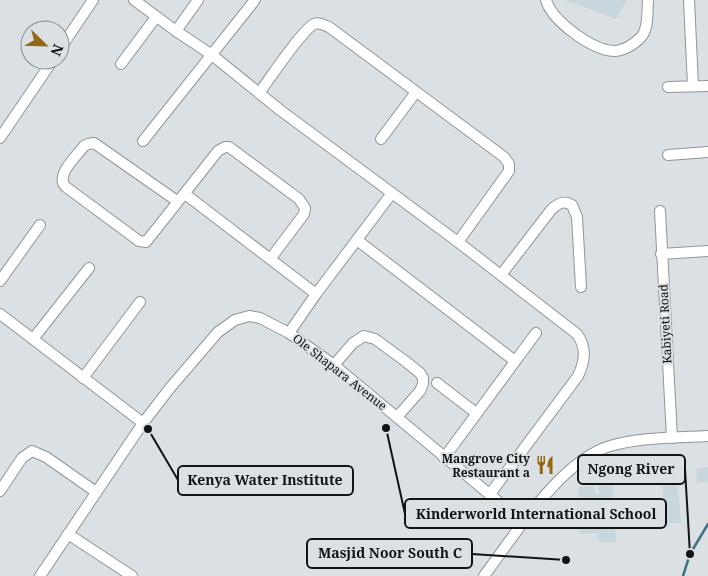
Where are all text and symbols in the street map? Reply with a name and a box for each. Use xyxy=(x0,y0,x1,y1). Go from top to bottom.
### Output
north arrow xyxy=(20,20,70,70)
text: N xyxy=(47,41,68,59)
street label: Kabiyeti Road xyxy=(654,283,676,364)
street label: Ole Shapara Avenue xyxy=(289,330,391,414)
place label: Mangrove City Restaurant a xyxy=(442,450,530,481)
restaurant icon: Mangrove City Restaurant a xyxy=(534,454,556,476)
callout: Ngong River xyxy=(578,455,685,484)
text: Ngong River xyxy=(588,459,675,478)
callout: Kenya Water Institute xyxy=(178,466,353,495)
text: Kenya Water Institute xyxy=(187,470,343,489)
callout: Kinderworld International School xyxy=(405,499,666,528)
text: Kinderworld International School xyxy=(416,504,656,523)
callout: Masjid Noor South C xyxy=(307,539,472,568)
text: Masjid Noor South C xyxy=(318,543,462,562)

